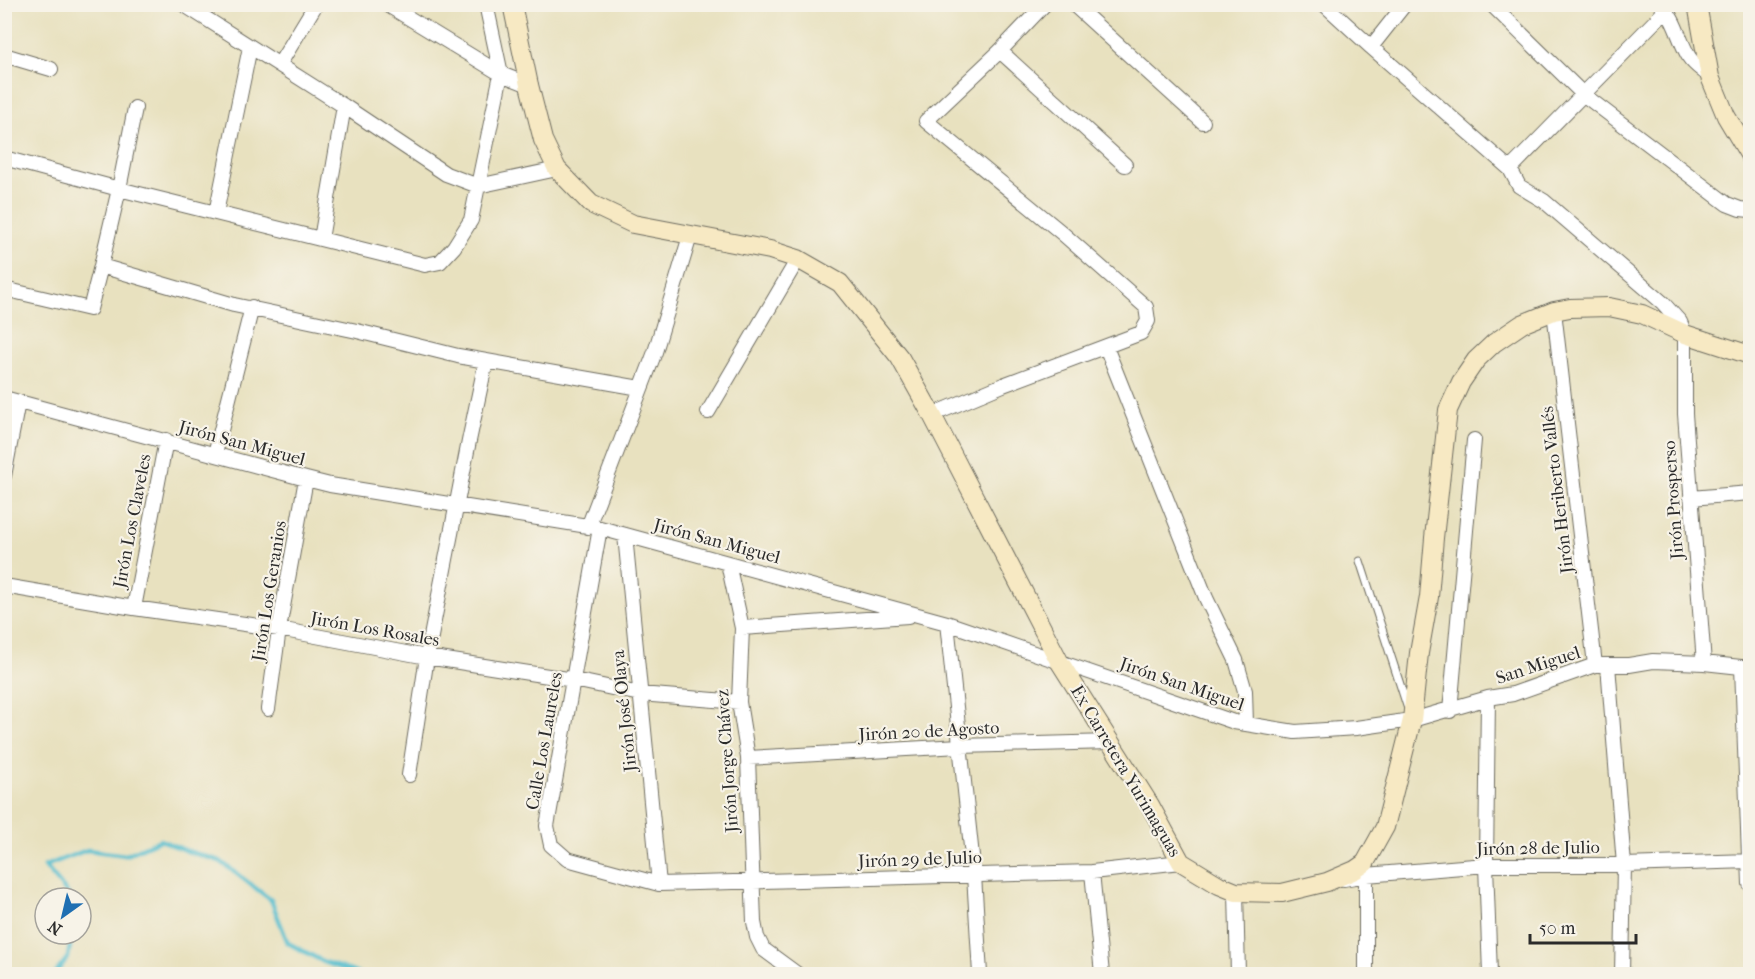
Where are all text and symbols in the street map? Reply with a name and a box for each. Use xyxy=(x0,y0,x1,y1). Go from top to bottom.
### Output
street label: Jirón Heriberto Vallés xyxy=(1537,405,1578,577)
street label: Jirón San Miguel xyxy=(174,416,307,470)
street label: Jirón Prosperso xyxy=(1659,440,1688,562)
street label: Jirón Los Claveles xyxy=(109,452,156,592)
street label: Jirón San Miguel xyxy=(649,514,782,568)
street label: Jirón Los Geranios xyxy=(248,519,291,665)
street label: Jirón Los Rosales xyxy=(307,607,441,651)
street label: San Miguel xyxy=(1493,642,1583,689)
street label: Jirón José Olaya xyxy=(608,648,642,775)
street label: Jirón San Miguel xyxy=(1115,653,1247,716)
street label: Calle Los Laureles xyxy=(522,670,567,812)
street label: Ex Carretera Yurimaguas xyxy=(1066,682,1185,861)
street label: Jirón Jorge Chávez xyxy=(712,688,743,835)
street label: Jirón 20 de Agosto xyxy=(856,717,1000,746)
street label: Jirón 28 de Julio xyxy=(1474,837,1600,860)
street label: Jirón 29 de Julio xyxy=(856,847,982,872)
north arrow xyxy=(33,886,93,946)
scale bar xyxy=(1530,907,1636,945)
text: N xyxy=(44,916,65,939)
text: 50 m xyxy=(1539,918,1576,939)

